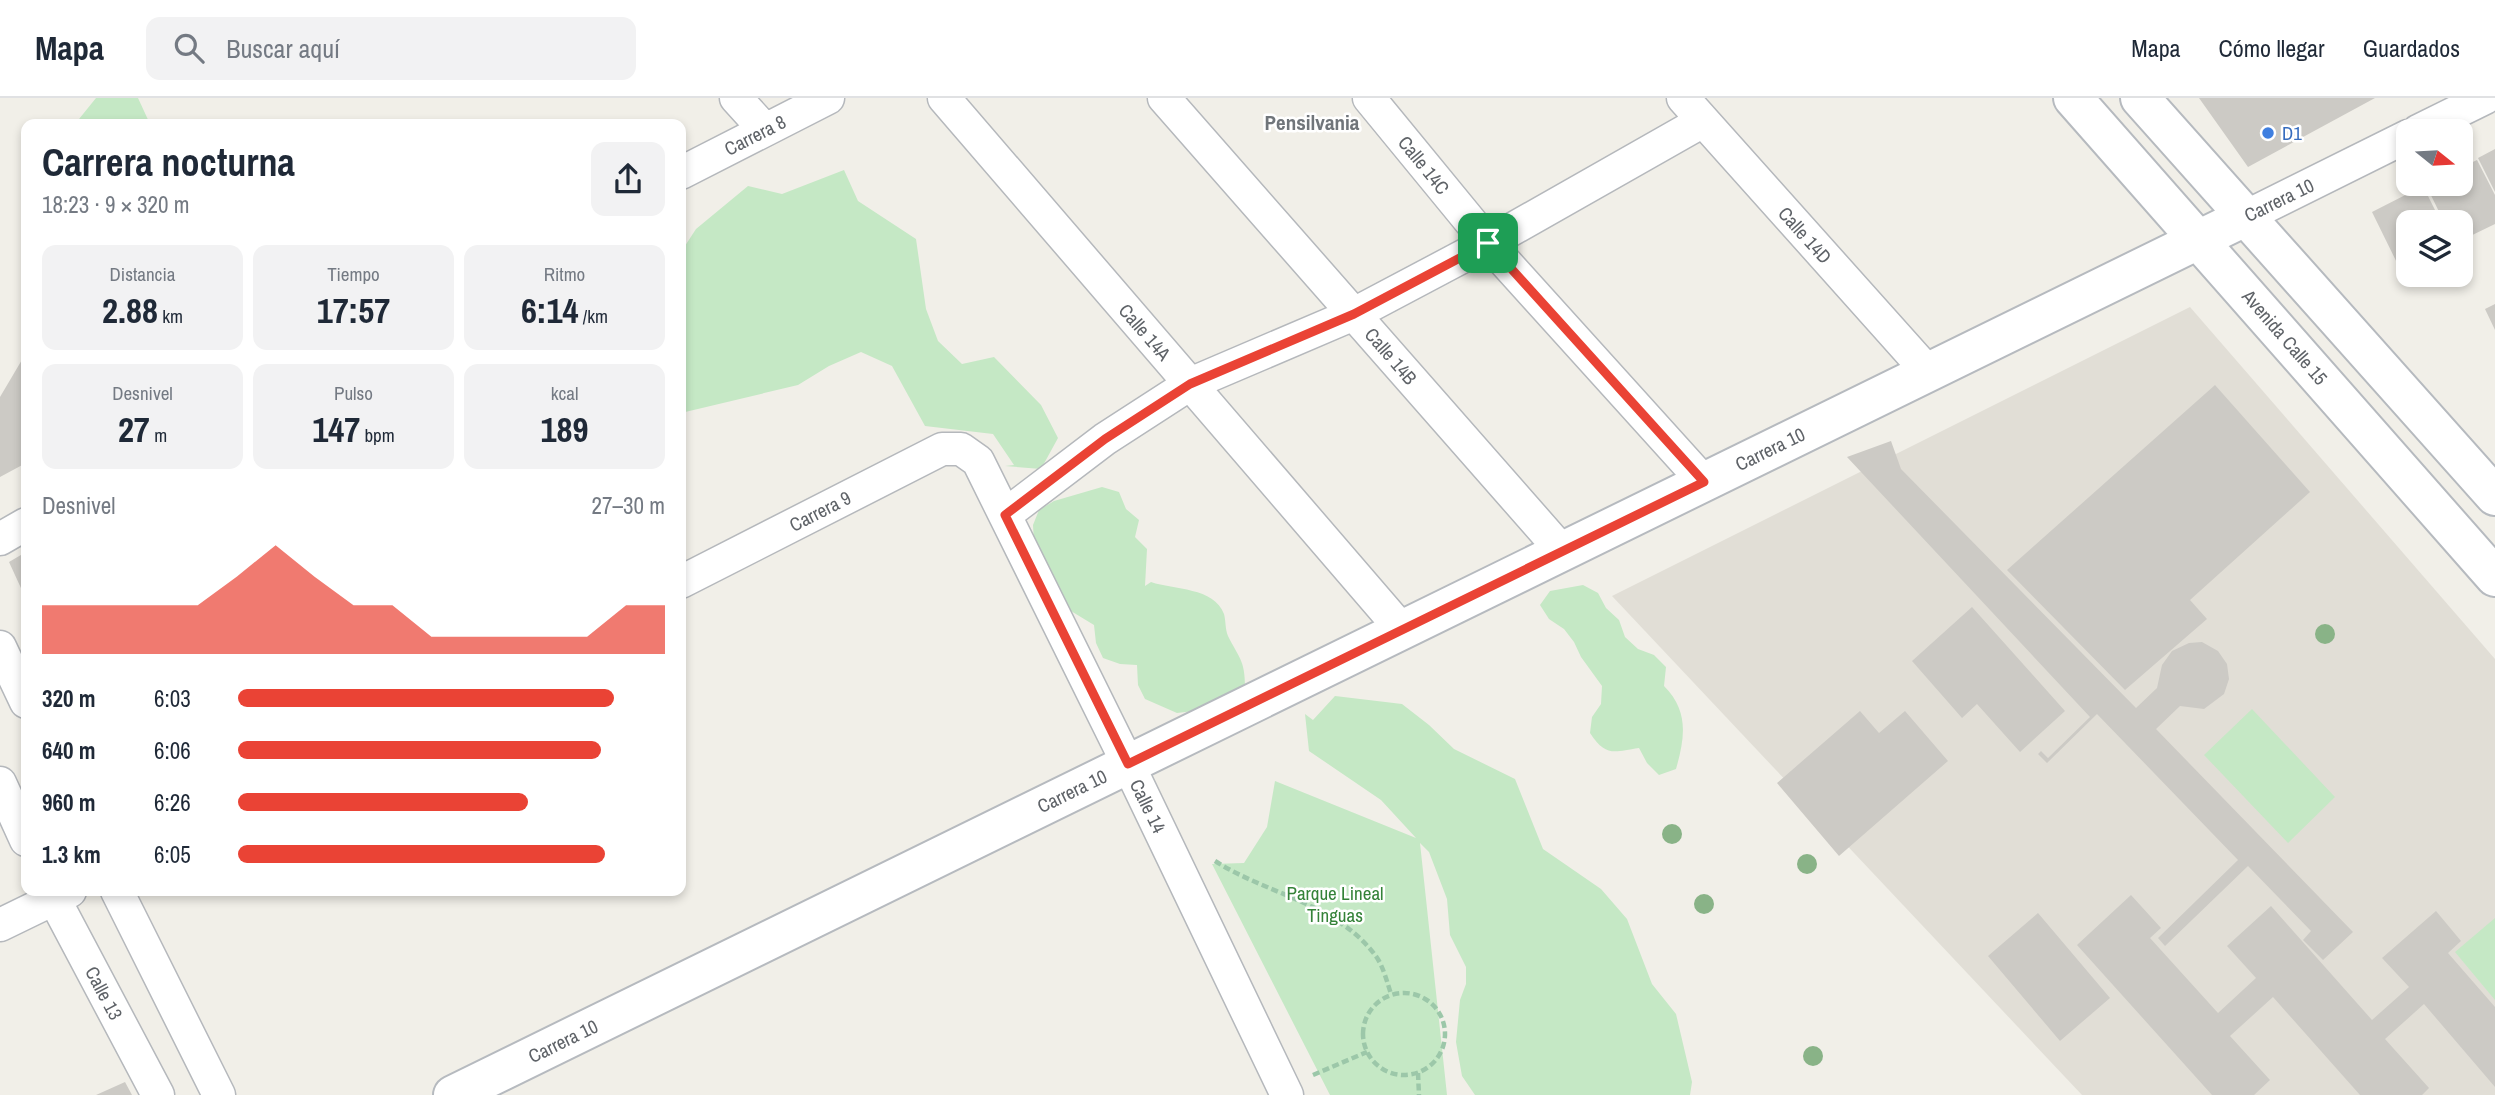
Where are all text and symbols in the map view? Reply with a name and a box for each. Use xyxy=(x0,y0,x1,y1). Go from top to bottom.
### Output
search box xyxy=(146,17,636,80)
text: Mapa xyxy=(35,26,104,70)
icon: search xyxy=(170,29,208,67)
text: Buscar aquí xyxy=(226,31,340,66)
text: Mapa xyxy=(2131,32,2181,64)
text: Cómo llegar xyxy=(2219,32,2325,64)
text: Guardados xyxy=(2363,32,2460,64)
street label: Carrera 8 xyxy=(720,108,790,162)
district label: Pensilvania xyxy=(1265,108,1360,137)
north arrow xyxy=(2396,119,2473,196)
map controls xyxy=(2396,119,2473,287)
place label: D1 xyxy=(2282,120,2302,146)
marker: D1 xyxy=(2260,125,2276,141)
street label: Calle 14C xyxy=(1392,130,1456,200)
text: Carrera nocturna xyxy=(42,137,295,188)
button: share xyxy=(591,142,665,216)
street label: Carrera 10 xyxy=(2240,172,2318,228)
text: 18:23 · 9 × 320 m xyxy=(42,189,189,220)
street label: Calle 14D xyxy=(1772,201,1838,269)
button: layers xyxy=(2396,210,2473,287)
pin xyxy=(1458,213,1518,273)
icon: arrive xyxy=(1469,224,1507,262)
text: Distancia xyxy=(110,261,175,287)
text: Tiempo xyxy=(327,261,380,287)
text: Ritmo xyxy=(544,261,585,287)
street label: Avenida Calle 15 xyxy=(2236,283,2334,390)
text: 2.88 xyxy=(102,287,158,334)
text: 17:57 xyxy=(317,287,390,334)
text: 6:14 xyxy=(521,287,579,334)
street label: Calle 14A xyxy=(1113,298,1177,366)
text: km xyxy=(158,303,183,329)
text: /km xyxy=(579,303,608,329)
street label: Calle 14B xyxy=(1359,322,1423,390)
text: Desnivel xyxy=(112,380,173,406)
text: Pulso xyxy=(334,380,373,406)
text: kcal xyxy=(551,380,578,406)
text: 27 xyxy=(118,406,150,453)
text: 147 xyxy=(312,406,360,453)
text: 189 xyxy=(541,406,588,453)
street label: Carrera 10 xyxy=(1731,421,1809,477)
text: m xyxy=(150,422,167,448)
text: bpm xyxy=(360,422,395,448)
street label: Carrera 9 xyxy=(785,484,855,538)
text: Desnivel xyxy=(42,490,115,521)
text: 27–30 m xyxy=(592,490,665,521)
text: 320 m xyxy=(42,683,95,714)
text: 6:03 xyxy=(154,683,191,714)
text: 640 m xyxy=(42,735,95,766)
text: 6:06 xyxy=(154,735,191,766)
street label: Carrera 10 xyxy=(1033,763,1111,819)
street label: Calle 14 xyxy=(1124,775,1172,838)
text: 960 m xyxy=(42,787,95,818)
text: 6:26 xyxy=(154,787,191,818)
text: 1.3 km xyxy=(42,839,101,870)
text: 6:05 xyxy=(154,839,191,870)
park label: Parque Lineal Tinguas xyxy=(1286,880,1384,928)
street label: Calle 13 xyxy=(79,962,129,1024)
street label: Carrera 10 xyxy=(524,1013,602,1069)

